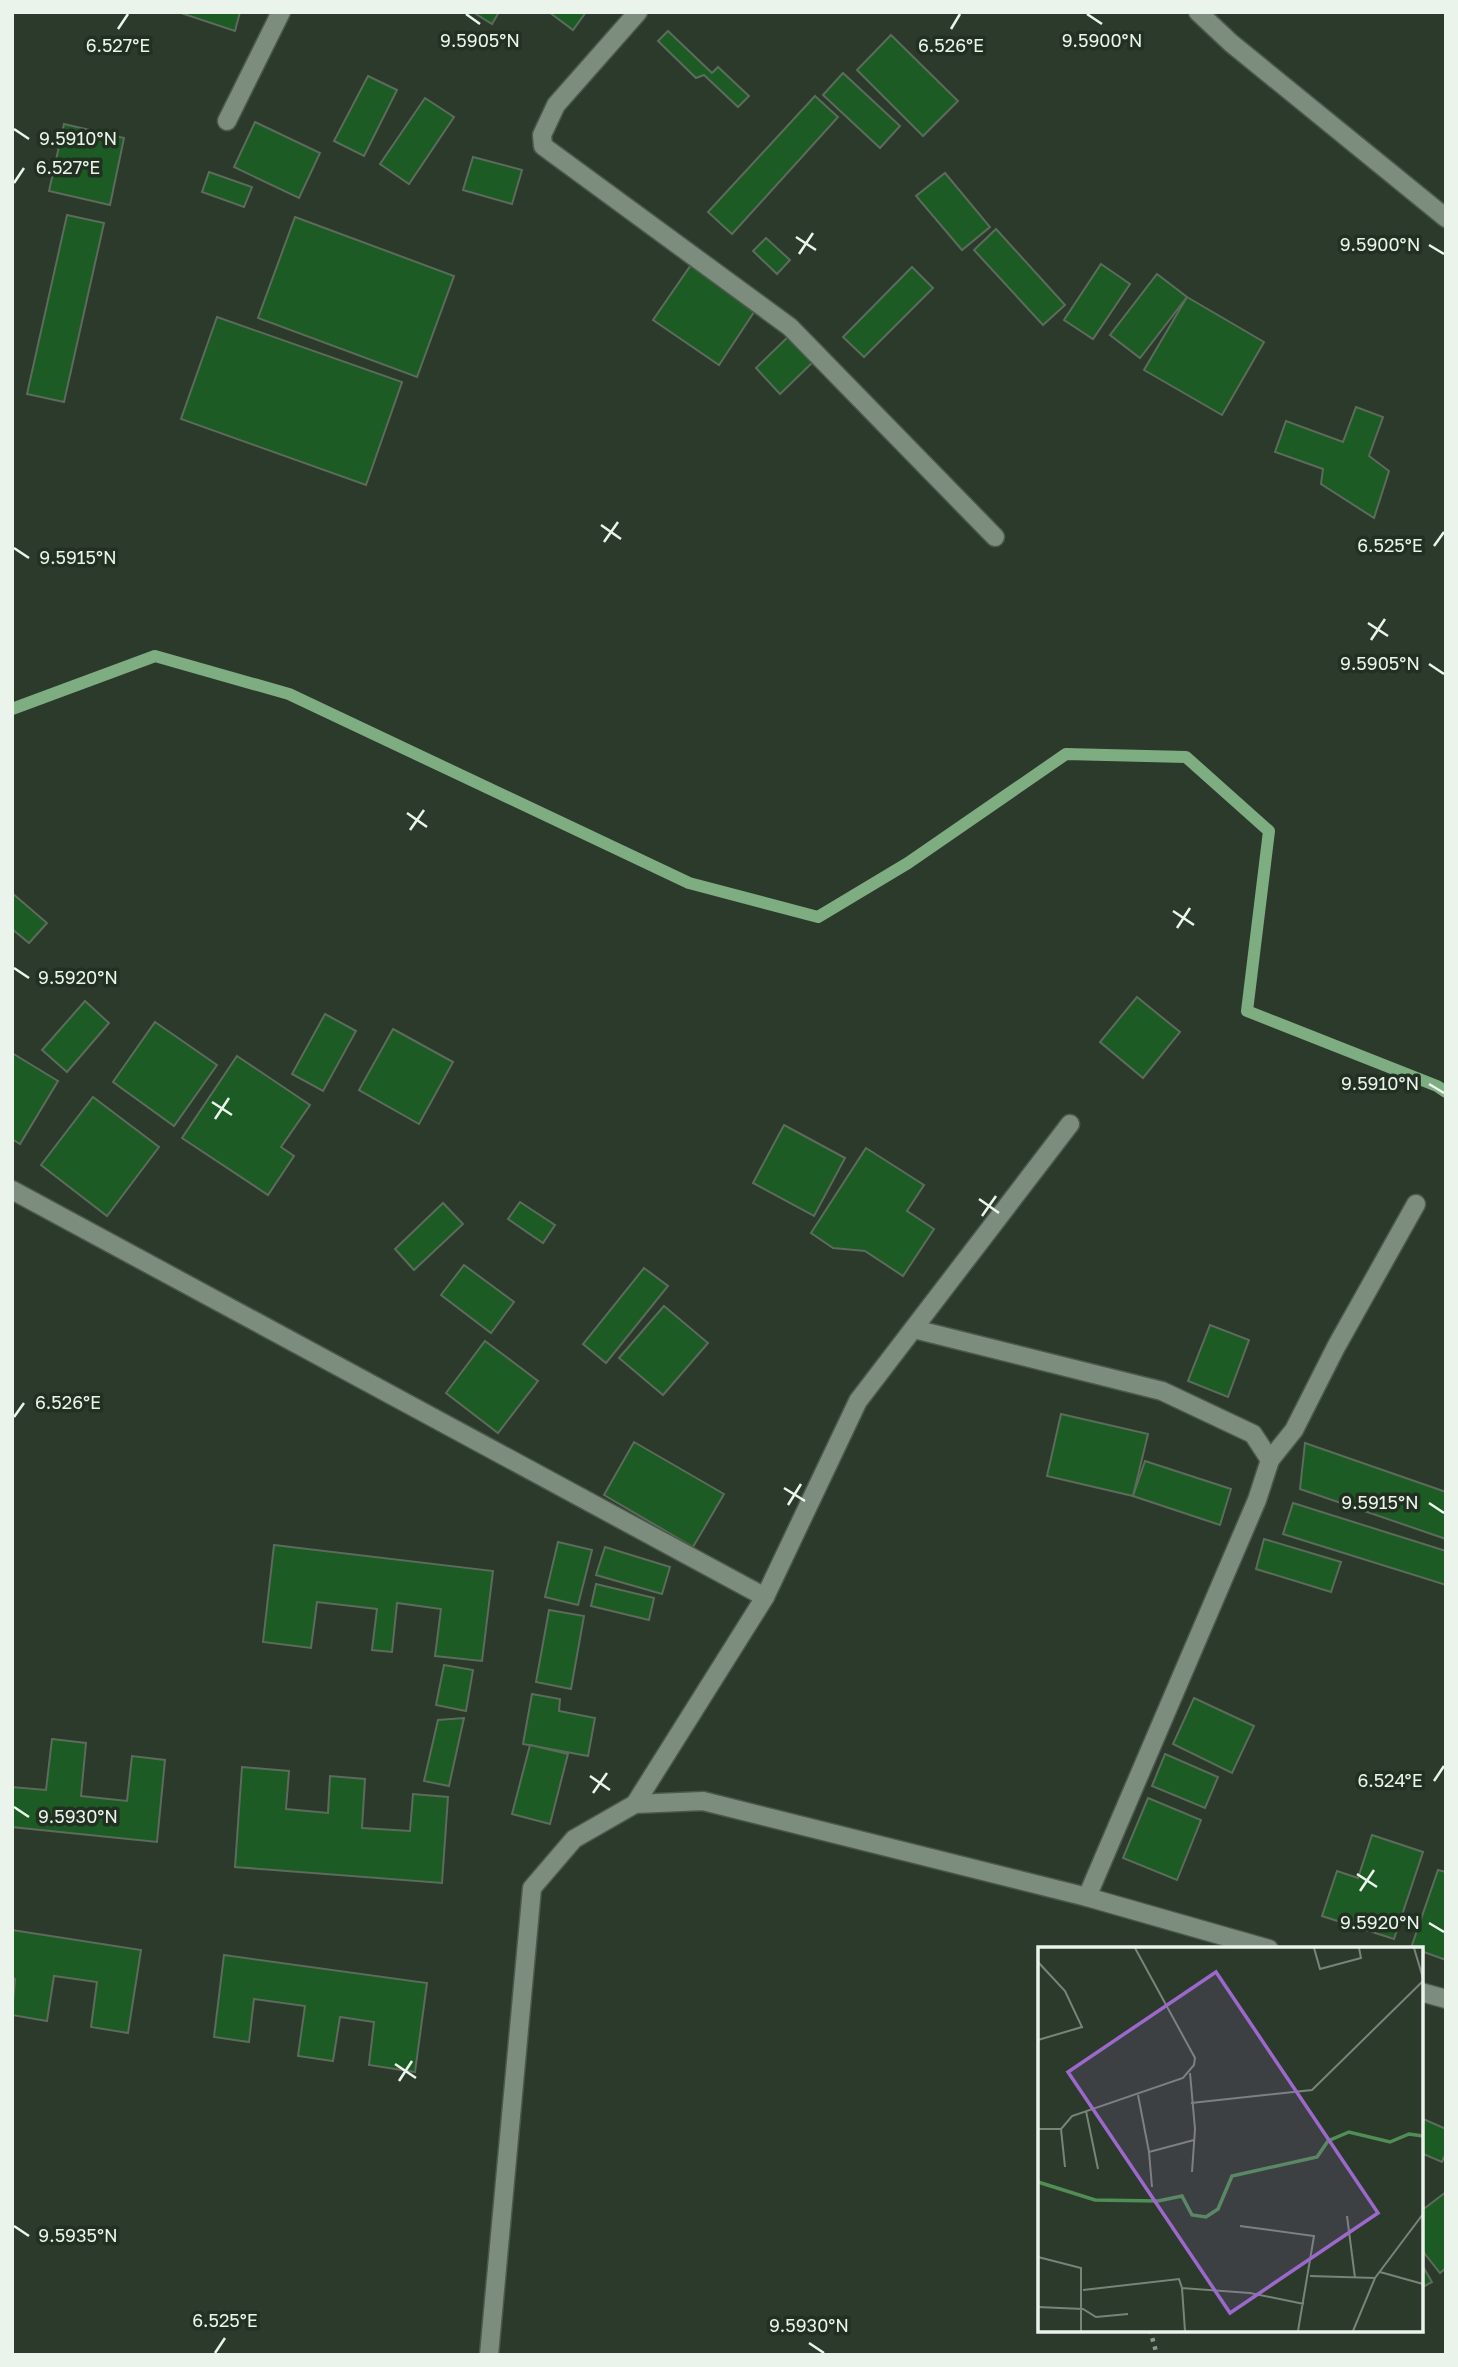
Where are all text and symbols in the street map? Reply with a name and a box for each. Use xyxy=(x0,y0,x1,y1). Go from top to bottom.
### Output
text: 9.5905°N xyxy=(440,29,520,51)
text: 9.5900°N xyxy=(1062,29,1142,51)
text: 6.527°E xyxy=(86,34,150,56)
text: 6.526°E xyxy=(918,34,984,56)
text: 9.5910°N xyxy=(39,127,117,149)
text: 6.527°E xyxy=(36,156,100,178)
text: 9.5900°N xyxy=(1340,233,1420,255)
text: 6.525°E xyxy=(1357,534,1423,556)
text: 9.5915°N xyxy=(39,546,117,568)
text: 9.5905°N xyxy=(1340,652,1420,674)
text: 9.5920°N xyxy=(38,966,118,988)
text: 9.5910°N xyxy=(1341,1072,1419,1094)
text: 6.526°E xyxy=(35,1391,101,1413)
text: 9.5915°N xyxy=(1341,1491,1419,1513)
text: 6.524°E xyxy=(1357,1769,1423,1791)
text: 9.5930°N xyxy=(38,1805,118,1827)
text: 9.5920°N xyxy=(1340,1911,1420,1933)
inset map xyxy=(1038,1947,1423,2332)
text: 9.5935°N xyxy=(38,2224,118,2246)
text: 6.525°E xyxy=(192,2309,258,2331)
text: 9.5930°N xyxy=(769,2314,849,2336)

